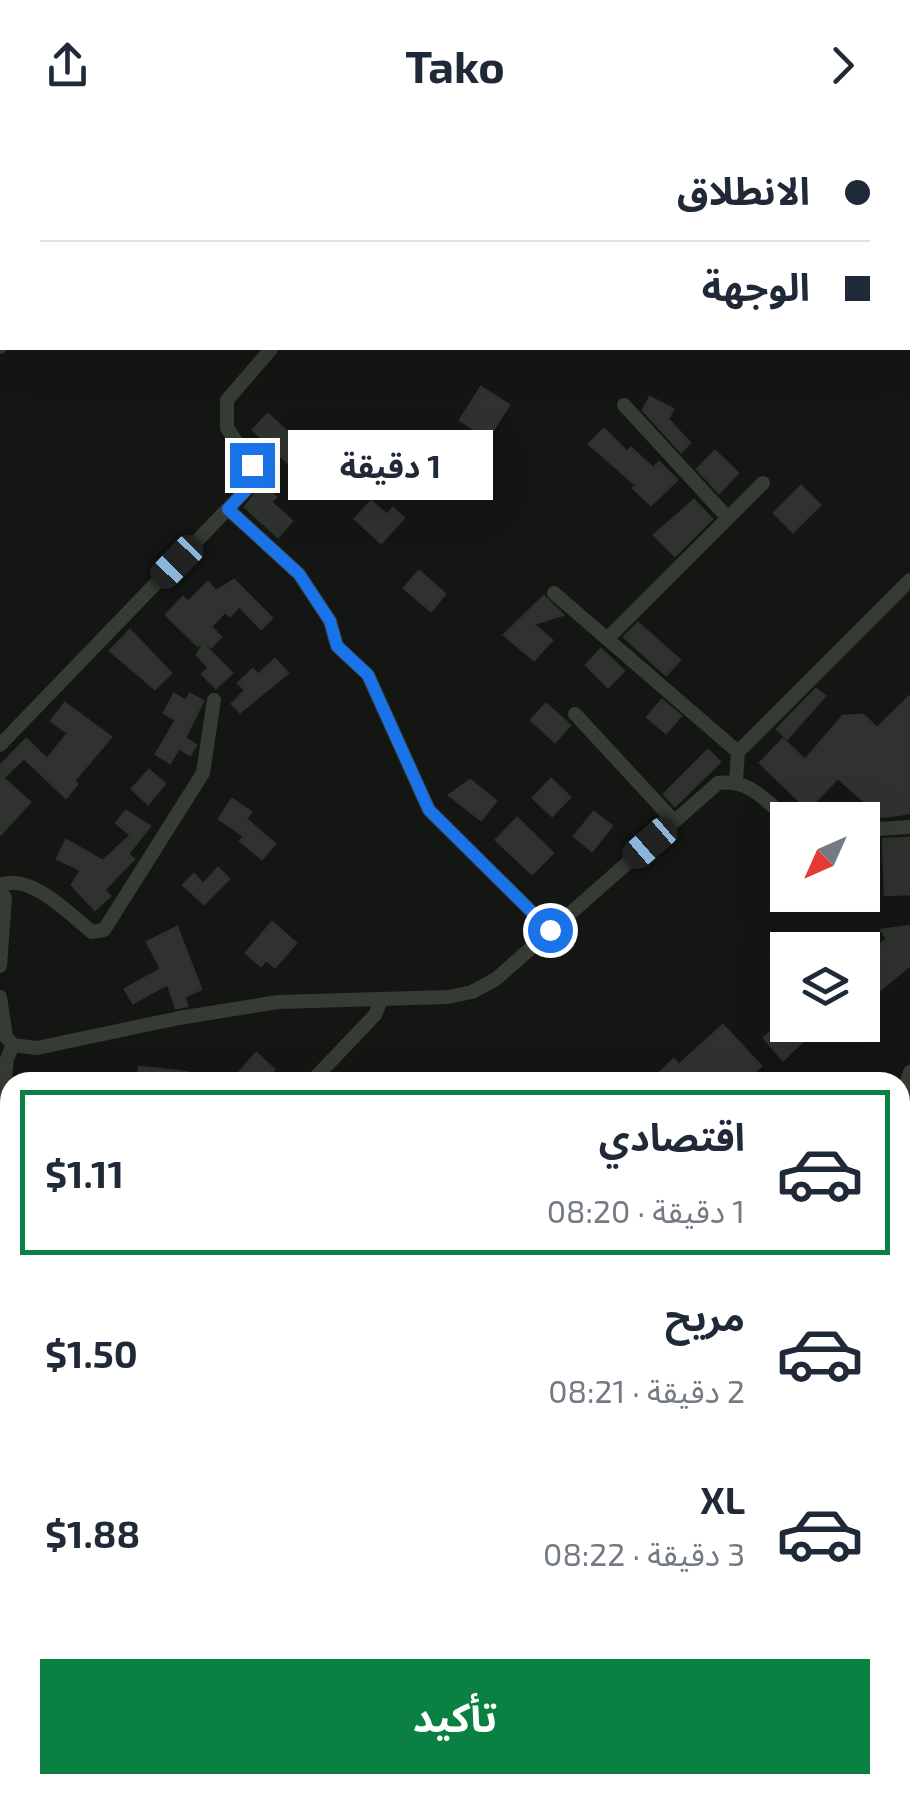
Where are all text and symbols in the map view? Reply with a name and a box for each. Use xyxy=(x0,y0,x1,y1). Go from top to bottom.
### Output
icon: share xyxy=(40,38,95,93)
text: Tako xyxy=(405,38,505,92)
icon: forward xyxy=(815,38,870,93)
text: الانطلاق xyxy=(677,167,810,213)
text: الوجهة xyxy=(702,263,810,309)
callout: 1 دقيقة xyxy=(287,430,492,500)
route end xyxy=(230,443,275,488)
text: 1 دقيقة xyxy=(340,446,441,484)
car xyxy=(145,530,209,594)
north arrow xyxy=(770,802,880,912)
map controls xyxy=(770,802,880,1042)
car xyxy=(618,812,682,874)
route start xyxy=(528,908,573,953)
button: layers xyxy=(770,932,880,1042)
text: اقتصادي xyxy=(599,1113,745,1159)
icon: car xyxy=(775,1128,865,1218)
text: $1.11 xyxy=(45,1150,124,1196)
text: 1 دقيقة · 08:20 xyxy=(547,1191,745,1229)
text: مريح xyxy=(665,1293,745,1339)
icon: car xyxy=(775,1308,865,1398)
text: $1.50 xyxy=(45,1330,138,1376)
text: 2 دقيقة · 08:21 xyxy=(548,1371,745,1409)
text: XL xyxy=(700,1476,745,1522)
icon: car xyxy=(775,1488,865,1578)
text: $1.88 xyxy=(45,1510,140,1556)
text: 3 دقيقة · 08:22 xyxy=(543,1534,745,1572)
button: تأكيد xyxy=(40,1659,870,1774)

